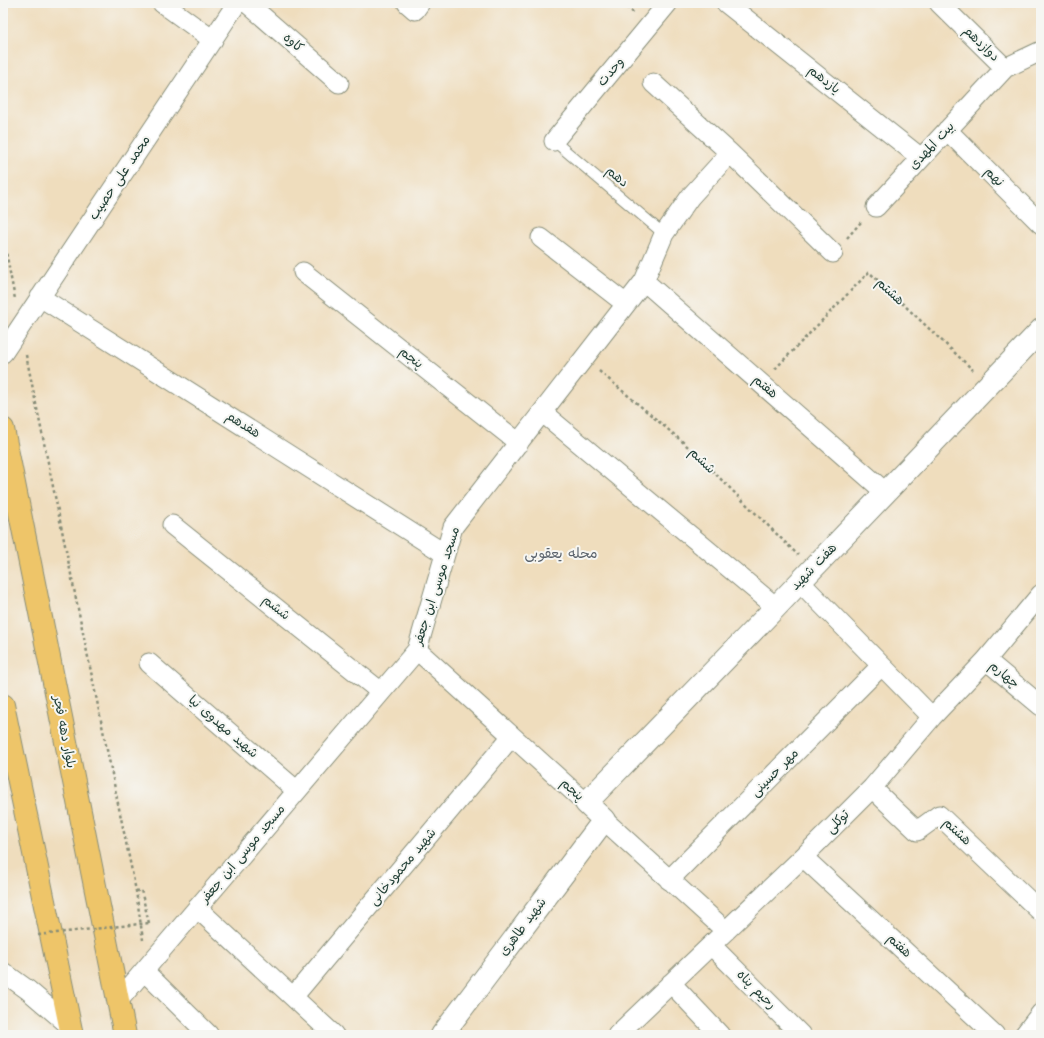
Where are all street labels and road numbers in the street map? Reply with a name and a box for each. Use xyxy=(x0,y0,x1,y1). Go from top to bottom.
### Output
street label: دوازدهم xyxy=(958,21,1004,67)
street label: کاوه xyxy=(278,28,308,58)
street label: وحدت xyxy=(592,53,630,91)
street label: یازدهم xyxy=(803,60,845,100)
street label: بیت المهدی xyxy=(904,117,960,175)
street label: محمد علی حصیب xyxy=(84,131,156,225)
street label: دهم xyxy=(601,161,633,193)
street label: نهم xyxy=(979,162,1009,192)
street label: هشتم xyxy=(871,273,909,311)
street label: پنجم xyxy=(394,342,428,374)
street label: هفتم xyxy=(748,370,782,404)
street label: هفدهم xyxy=(222,406,264,444)
street label: ششم xyxy=(684,443,720,479)
street label: مسجد موسی ابن جعفر xyxy=(408,524,466,649)
street label: هفت شهید xyxy=(786,538,842,596)
street label: ششم xyxy=(257,590,295,626)
street label: چهارم xyxy=(984,656,1024,694)
street label: شهید مهدوی نیا xyxy=(183,690,263,764)
street label: بلوار دهه فجر xyxy=(46,693,81,770)
street label: مهر حسینی xyxy=(746,744,804,802)
street label: پنجم xyxy=(555,773,589,807)
street label: مسجد موسی ابن جعفر xyxy=(195,800,291,909)
street label: توکلی xyxy=(821,805,855,839)
street label: هشتم xyxy=(938,813,976,851)
street label: شهید محمودخانی xyxy=(364,823,442,911)
street label: شهید طاهری xyxy=(494,893,552,961)
street label: هفتم xyxy=(882,929,916,963)
street label: رحیم پناه xyxy=(731,965,781,1015)

